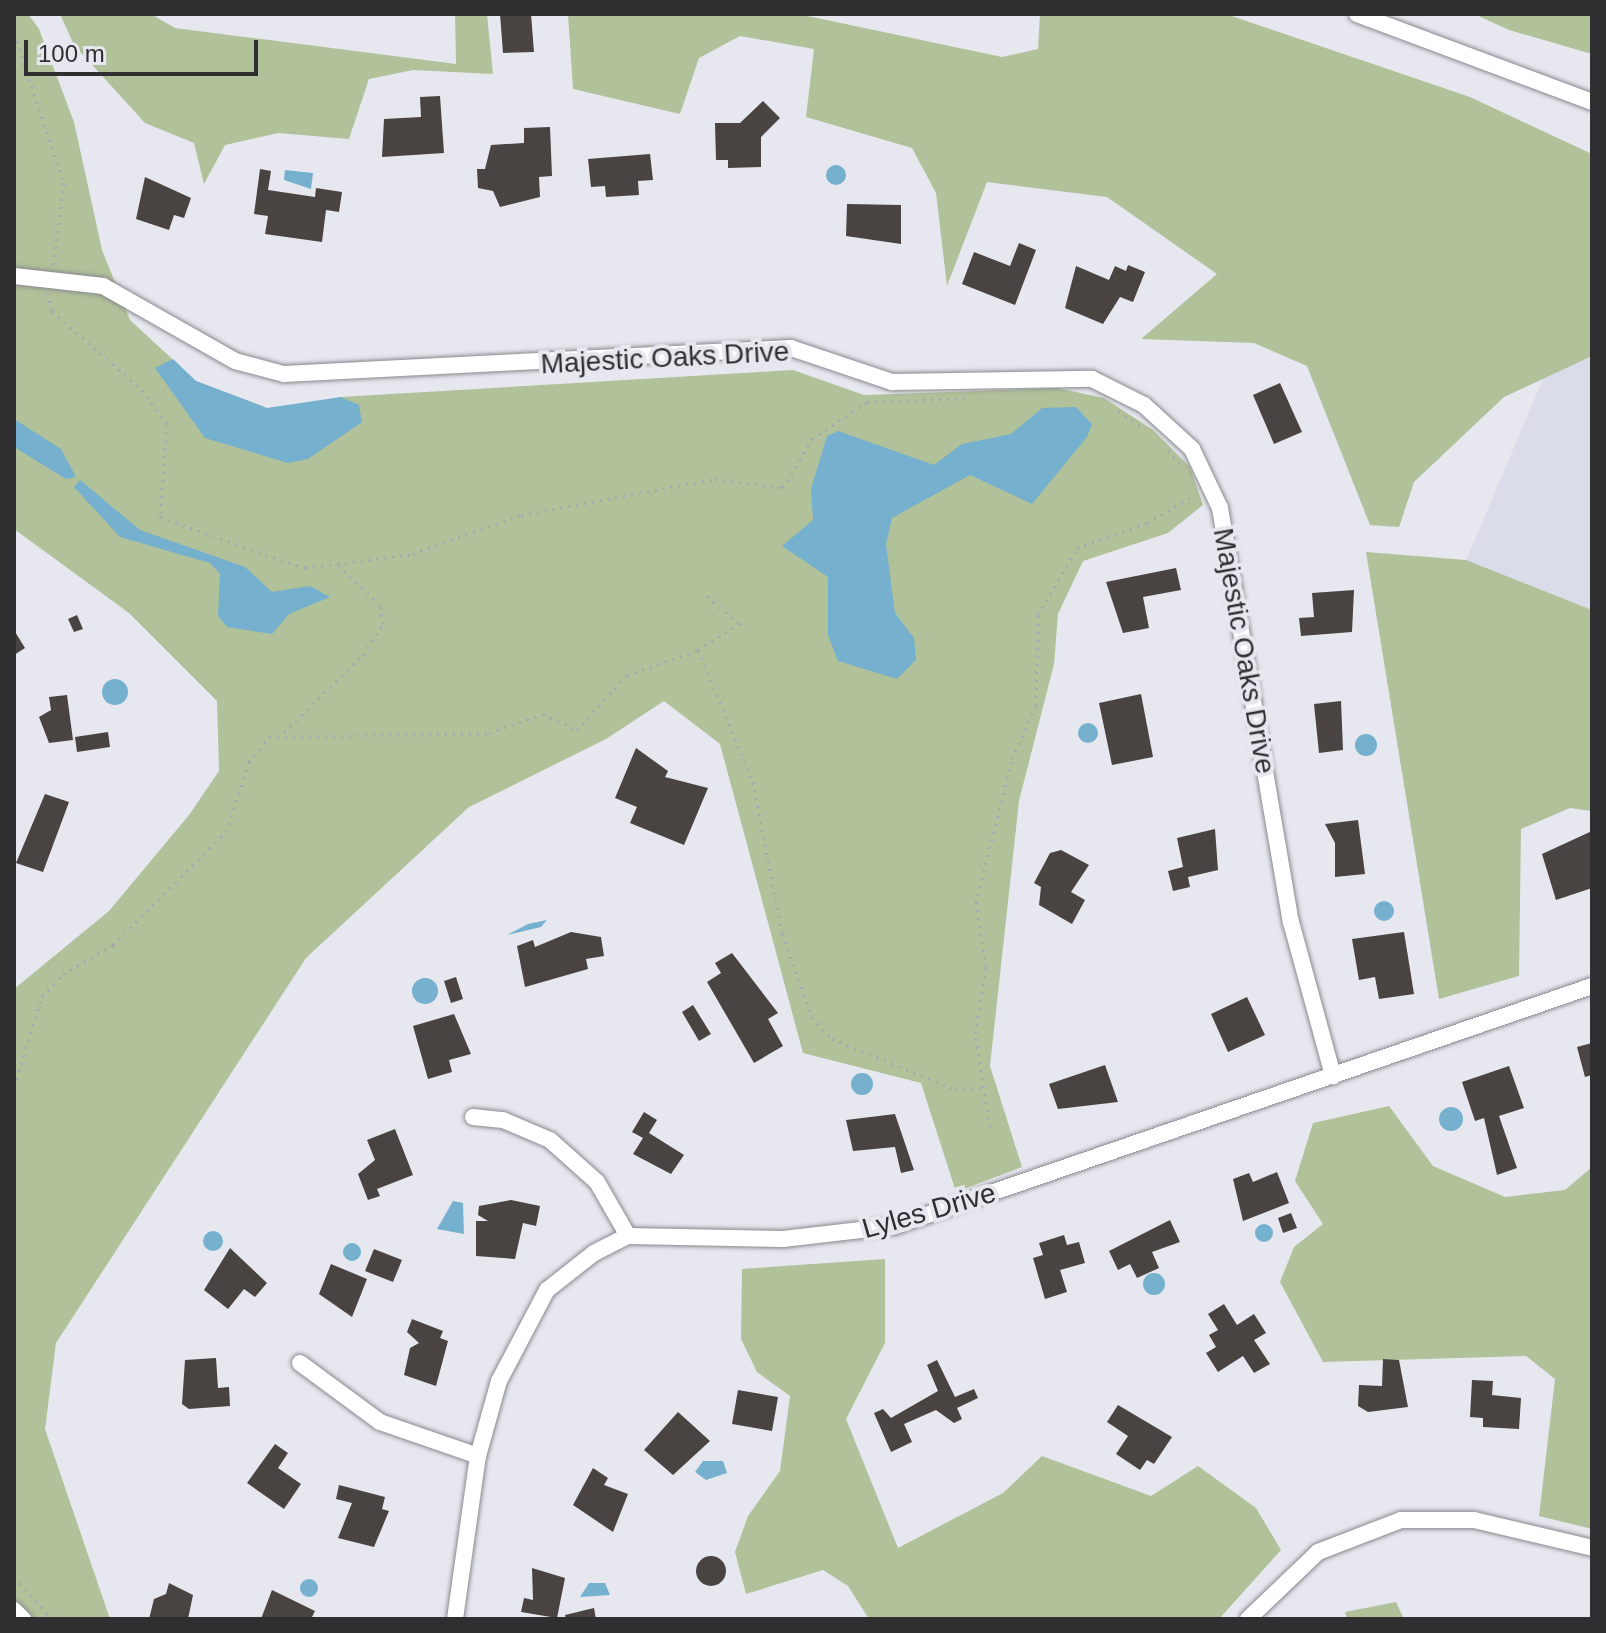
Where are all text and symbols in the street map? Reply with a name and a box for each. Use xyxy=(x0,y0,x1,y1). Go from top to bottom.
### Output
scale bar xyxy=(28,24,262,74)
text: 100 m xyxy=(38,40,105,67)
street label: Majestic Oaks Drive xyxy=(540,335,790,381)
street label: Majestic Oaks Drive xyxy=(1206,526,1282,776)
street label: Lyles Drive xyxy=(858,1176,1000,1246)

